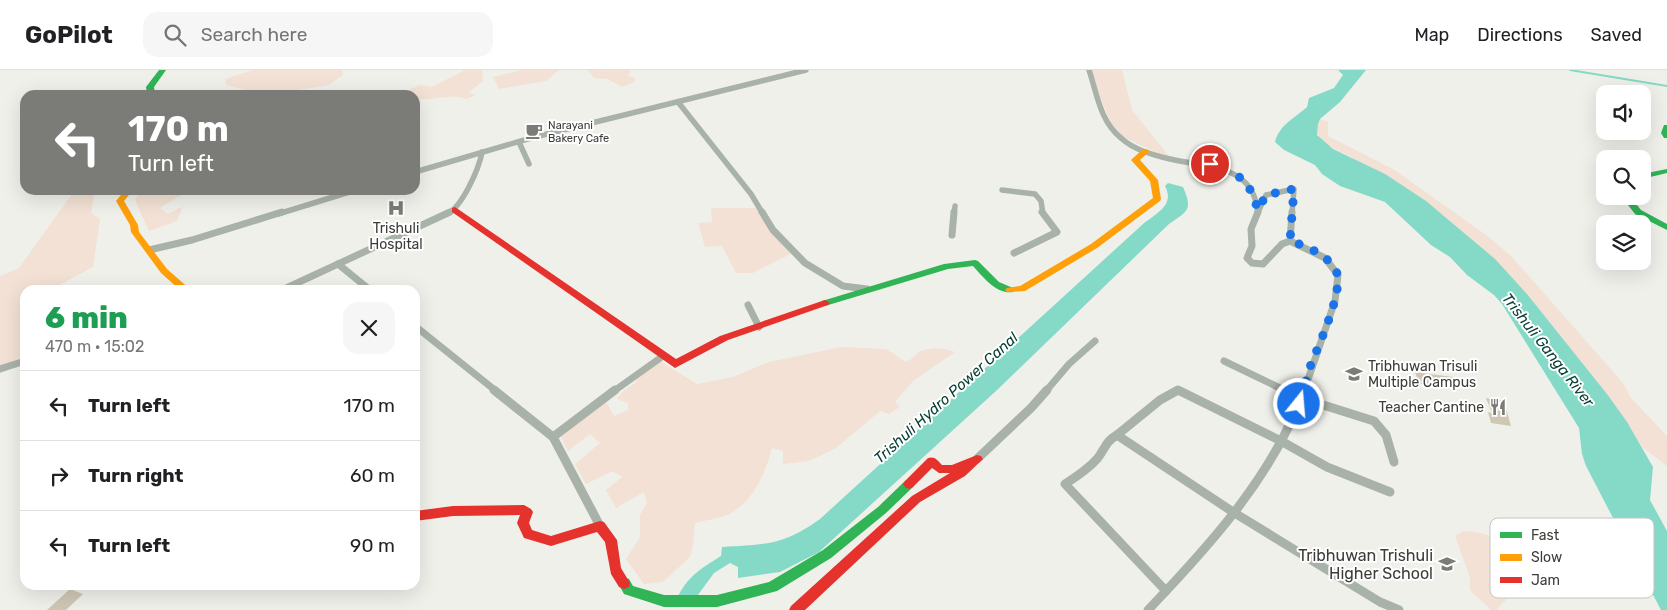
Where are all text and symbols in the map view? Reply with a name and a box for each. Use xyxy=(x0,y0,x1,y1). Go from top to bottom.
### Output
search box xyxy=(143,12,493,57)
text: GoPilot xyxy=(25,21,113,49)
icon: search xyxy=(161,21,189,49)
text: Search here xyxy=(201,23,307,46)
text: Map xyxy=(1414,24,1449,46)
text: Directions xyxy=(1477,24,1563,46)
text: Saved xyxy=(1591,24,1642,46)
map controls xyxy=(1596,85,1651,270)
button: sound xyxy=(1596,85,1651,140)
text: 170 m xyxy=(128,108,229,150)
icon: left xyxy=(45,110,110,175)
place label: Narayani Bakery Cafe xyxy=(548,119,609,145)
cafe icon: Narayani Bakery Cafe xyxy=(524,121,544,141)
pin xyxy=(1189,143,1231,185)
text: Turn left xyxy=(128,150,214,177)
icon: arrive xyxy=(1196,150,1224,178)
button: search xyxy=(1596,150,1651,205)
hospital icon: Trishuli Hospital xyxy=(386,198,406,218)
button: layers xyxy=(1596,215,1651,270)
place label: Trishuli Hospital xyxy=(369,220,423,253)
water label: Trishuli Ganga River xyxy=(1498,290,1599,411)
text: 6 min xyxy=(45,300,128,336)
button: close xyxy=(343,302,395,354)
water label: Trishuli Hydro Power Canal xyxy=(870,328,1022,467)
text: 470 m · 15:02 xyxy=(45,337,144,356)
place label: Tribhuwan Trisuli Multiple Campus xyxy=(1368,358,1477,391)
school or university icon: Tribhuwan Trisuli Multiple Campus xyxy=(1344,364,1364,384)
position arrow xyxy=(1272,377,1324,429)
icon: left xyxy=(45,392,73,420)
text: Turn left xyxy=(88,394,170,417)
text: 170 m xyxy=(344,394,395,417)
restaurant icon: Teacher Cantine xyxy=(1488,397,1508,417)
place label: Teacher Cantine xyxy=(1379,399,1484,416)
icon: right xyxy=(45,462,73,490)
text: Turn right xyxy=(88,464,183,487)
text: 60 m xyxy=(350,464,395,487)
legend xyxy=(1490,518,1654,598)
text: Fast xyxy=(1531,527,1560,544)
icon: left xyxy=(45,532,73,560)
text: Turn left xyxy=(88,534,170,557)
text: 90 m xyxy=(350,534,395,557)
place label: Tribhuwan Trishuli Higher School xyxy=(1298,546,1433,583)
text: Slow xyxy=(1531,549,1562,566)
school or university icon: Tribhuwan Trishuli Higher School xyxy=(1437,554,1457,574)
text: Jam xyxy=(1531,572,1560,589)

